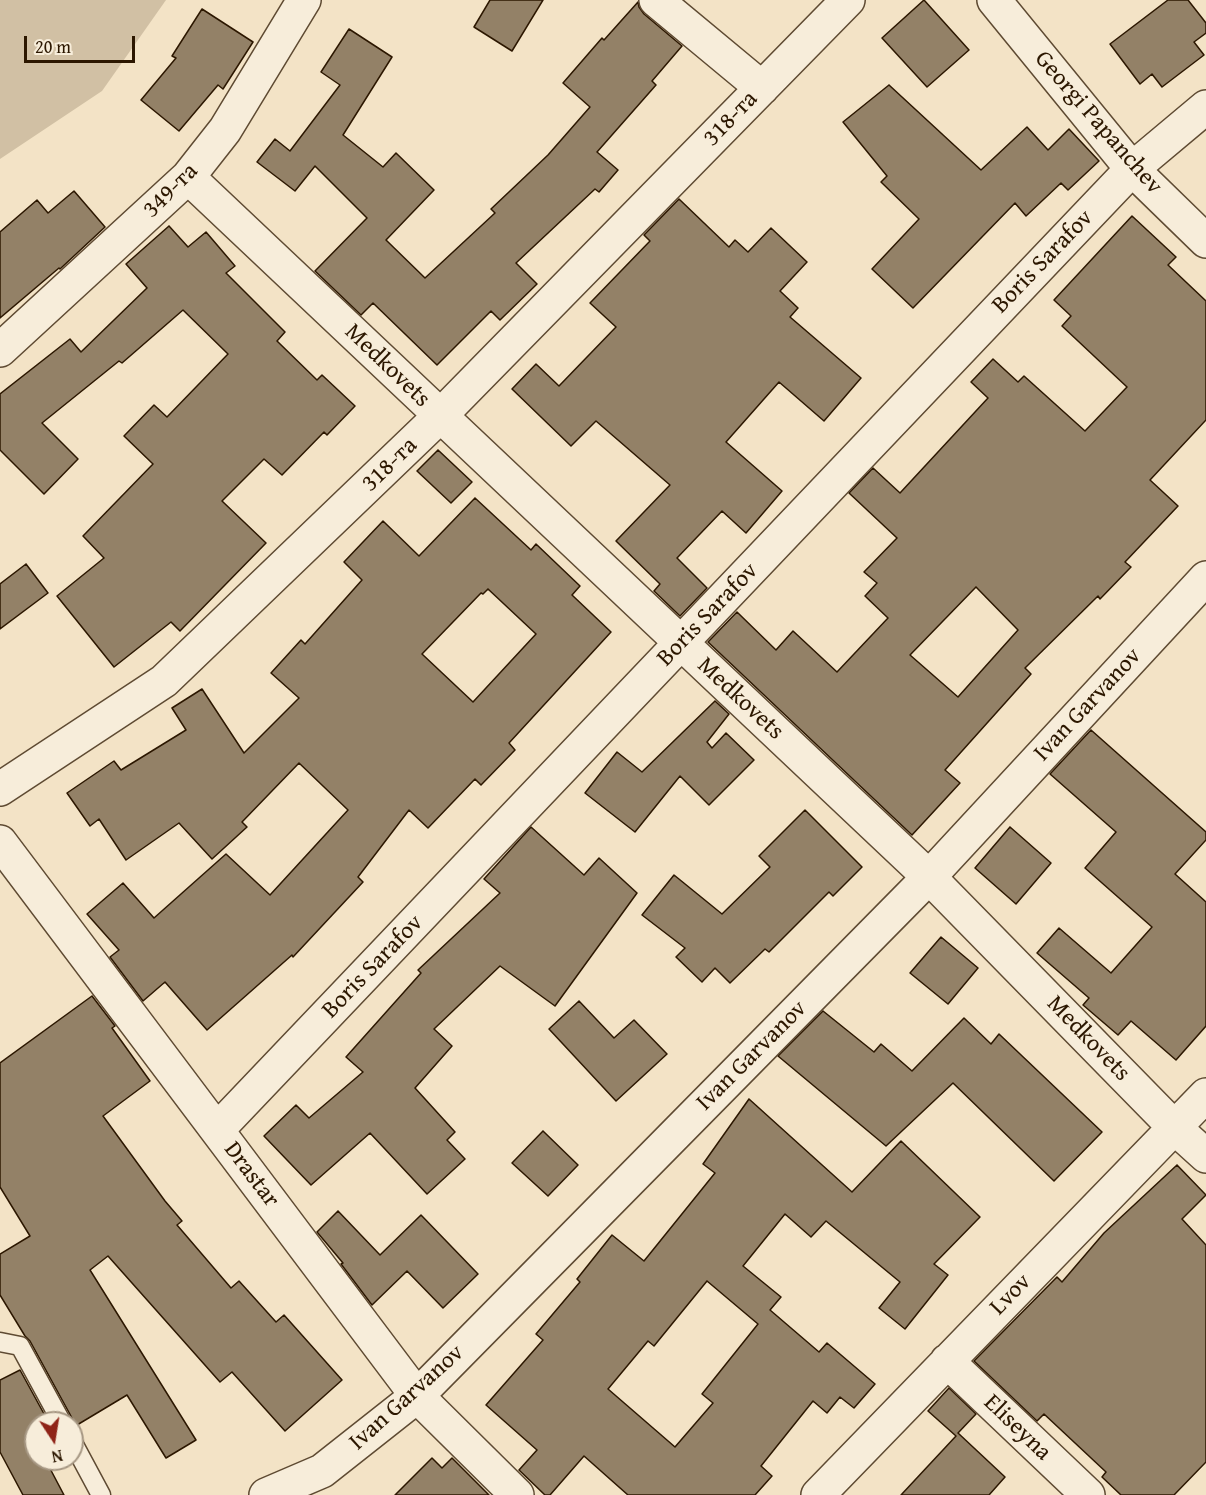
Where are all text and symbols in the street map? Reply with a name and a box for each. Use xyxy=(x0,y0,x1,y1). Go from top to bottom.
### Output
scale bar xyxy=(27,24,138,62)
text: 20 m xyxy=(35,33,71,60)
street label: Georgi Papanchev xyxy=(1028,45,1168,201)
street label: 318-та xyxy=(698,85,764,153)
street label: 349-та xyxy=(138,158,204,224)
street label: Boris Sarafov xyxy=(987,204,1099,320)
street label: Medkovets xyxy=(338,318,436,414)
street label: 318-та xyxy=(356,432,424,498)
street label: Boris Sarafov xyxy=(652,557,764,673)
street label: Ivan Garvanov xyxy=(1028,642,1148,768)
street label: Medkovets xyxy=(691,652,789,746)
street label: Boris Sarafov xyxy=(317,909,429,1025)
street label: Medkovets xyxy=(1040,990,1136,1088)
street label: Ivan Garvanov xyxy=(691,995,813,1117)
street label: Drastar xyxy=(217,1136,285,1214)
street label: Lvov xyxy=(984,1268,1038,1322)
street label: Ivan Garvanov xyxy=(344,1339,470,1457)
street label: Eliseyna xyxy=(977,1389,1057,1467)
north arrow xyxy=(24,1411,84,1471)
text: N xyxy=(50,1444,65,1469)

